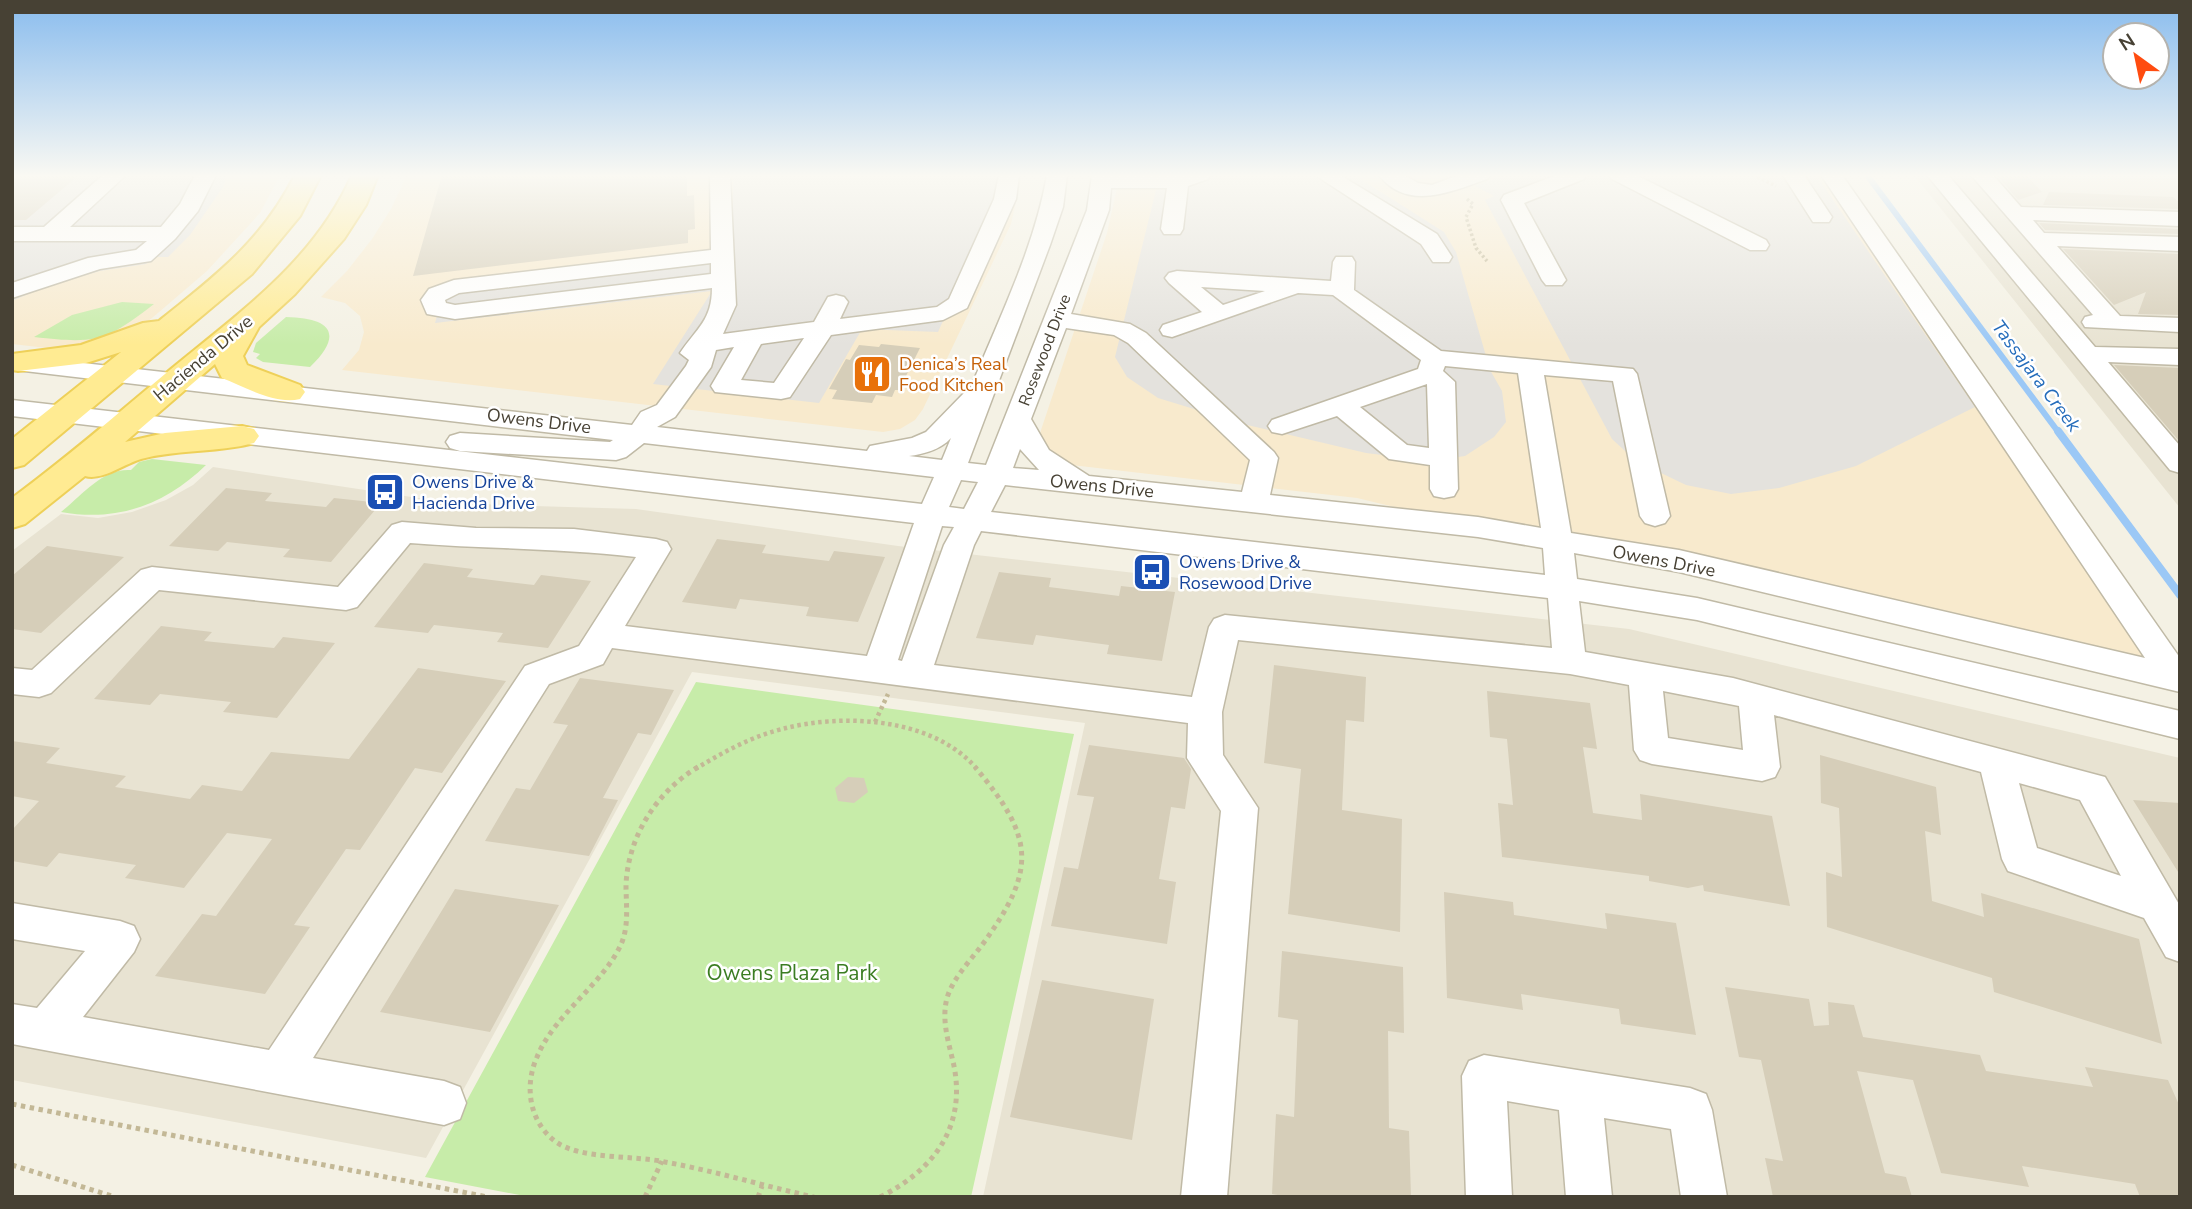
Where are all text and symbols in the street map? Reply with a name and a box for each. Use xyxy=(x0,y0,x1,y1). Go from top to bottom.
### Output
north arrow xyxy=(2101,21,2171,91)
text: N xyxy=(2114,28,2140,57)
street label: Rosewood Drive xyxy=(1014,291,1076,409)
street label: Hacienda Drive xyxy=(148,309,258,407)
water label: Tassajara Creek xyxy=(1985,315,2087,438)
place label: Denica’s Real Food Kitchen xyxy=(899,352,1008,397)
restaurant icon: Denica’s Real Food Kitchen xyxy=(851,353,893,395)
street label: Owens Drive xyxy=(486,403,592,439)
street label: Owens Drive xyxy=(1049,469,1155,503)
place label: Owens Drive & Hacienda Drive xyxy=(412,470,535,515)
bus stop icon: Owens Drive & Hacienda Drive xyxy=(364,471,406,513)
street label: Owens Drive xyxy=(1610,539,1718,583)
place label: Owens Drive & Rosewood Drive xyxy=(1179,550,1312,595)
bus stop icon: Owens Drive & Rosewood Drive xyxy=(1131,551,1173,593)
park label: Owens Plaza Park xyxy=(707,959,878,987)

